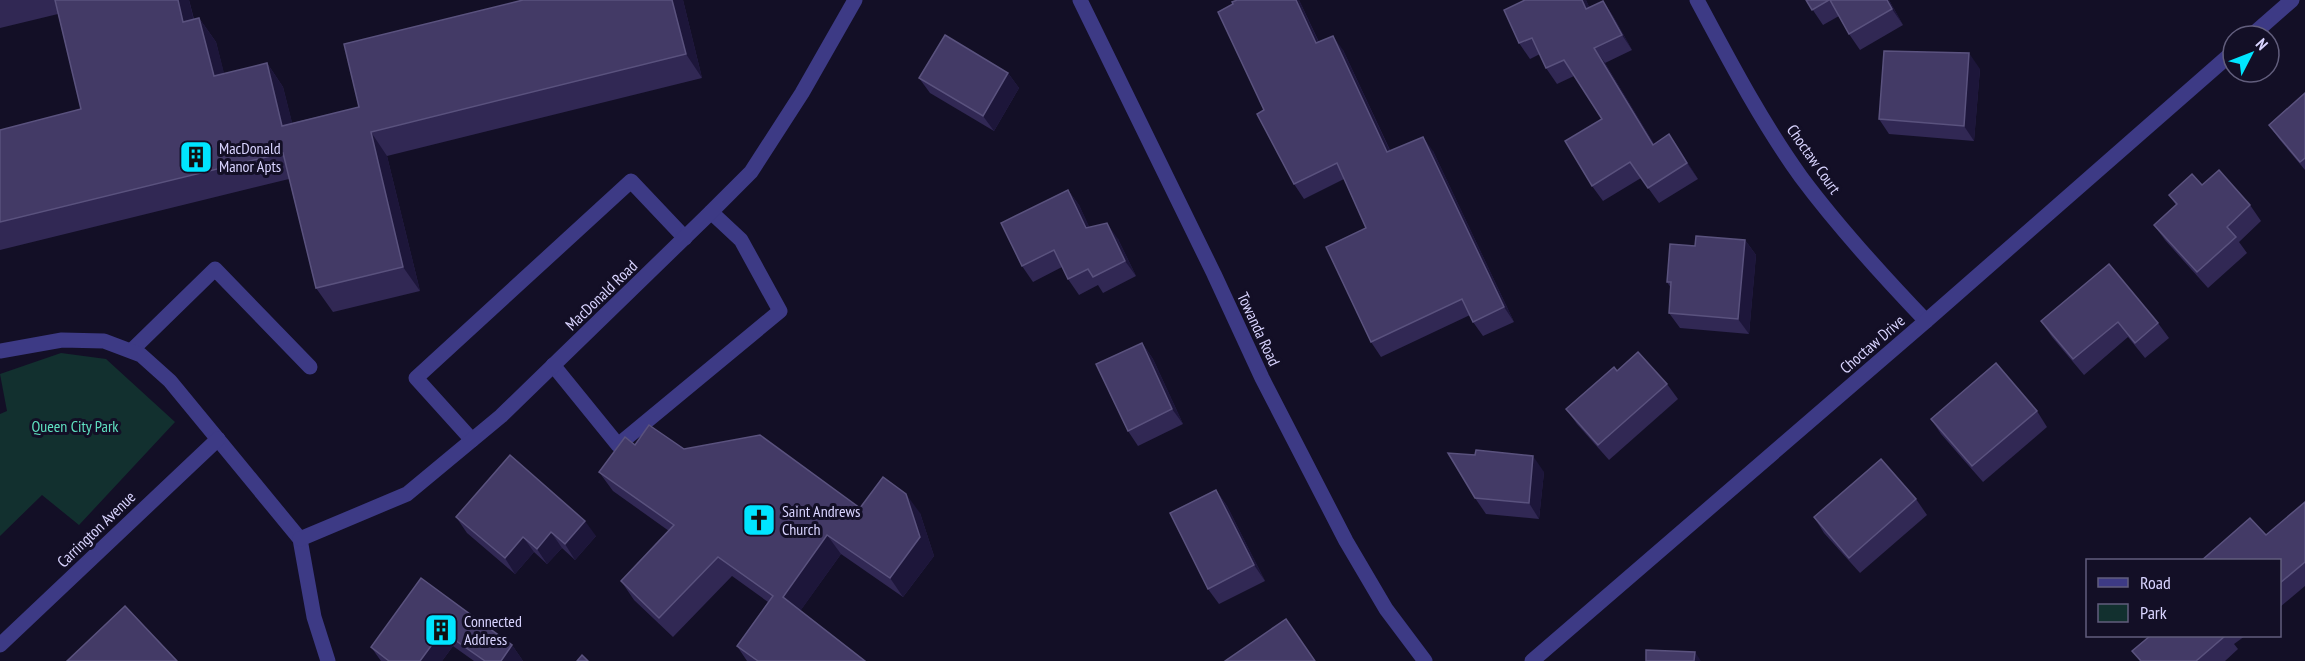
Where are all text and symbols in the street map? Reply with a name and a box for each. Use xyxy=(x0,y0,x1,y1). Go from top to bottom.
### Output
north arrow xyxy=(2221,24,2281,84)
text: N xyxy=(2252,34,2272,54)
street label: Choctaw Court xyxy=(1783,120,1846,198)
place label: MacDonald Manor Apts xyxy=(219,138,281,176)
building icon: MacDonald Manor Apts xyxy=(178,139,214,175)
street label: MacDonald Road xyxy=(561,256,641,334)
street label: Towanda Road xyxy=(1233,289,1285,369)
street label: Choctaw Drive xyxy=(1835,310,1909,378)
park label: Queen City Park xyxy=(31,416,119,436)
street label: Carrington Avenue xyxy=(53,487,139,571)
place label: Saint Andrews Church xyxy=(782,501,860,539)
church icon: Saint Andrews Church xyxy=(741,502,777,538)
legend xyxy=(2086,559,2281,637)
text: Road xyxy=(2140,571,2171,594)
text: Park xyxy=(2140,601,2167,624)
place label: Connected Address xyxy=(464,611,522,649)
building icon: Connected Address xyxy=(423,612,459,648)

